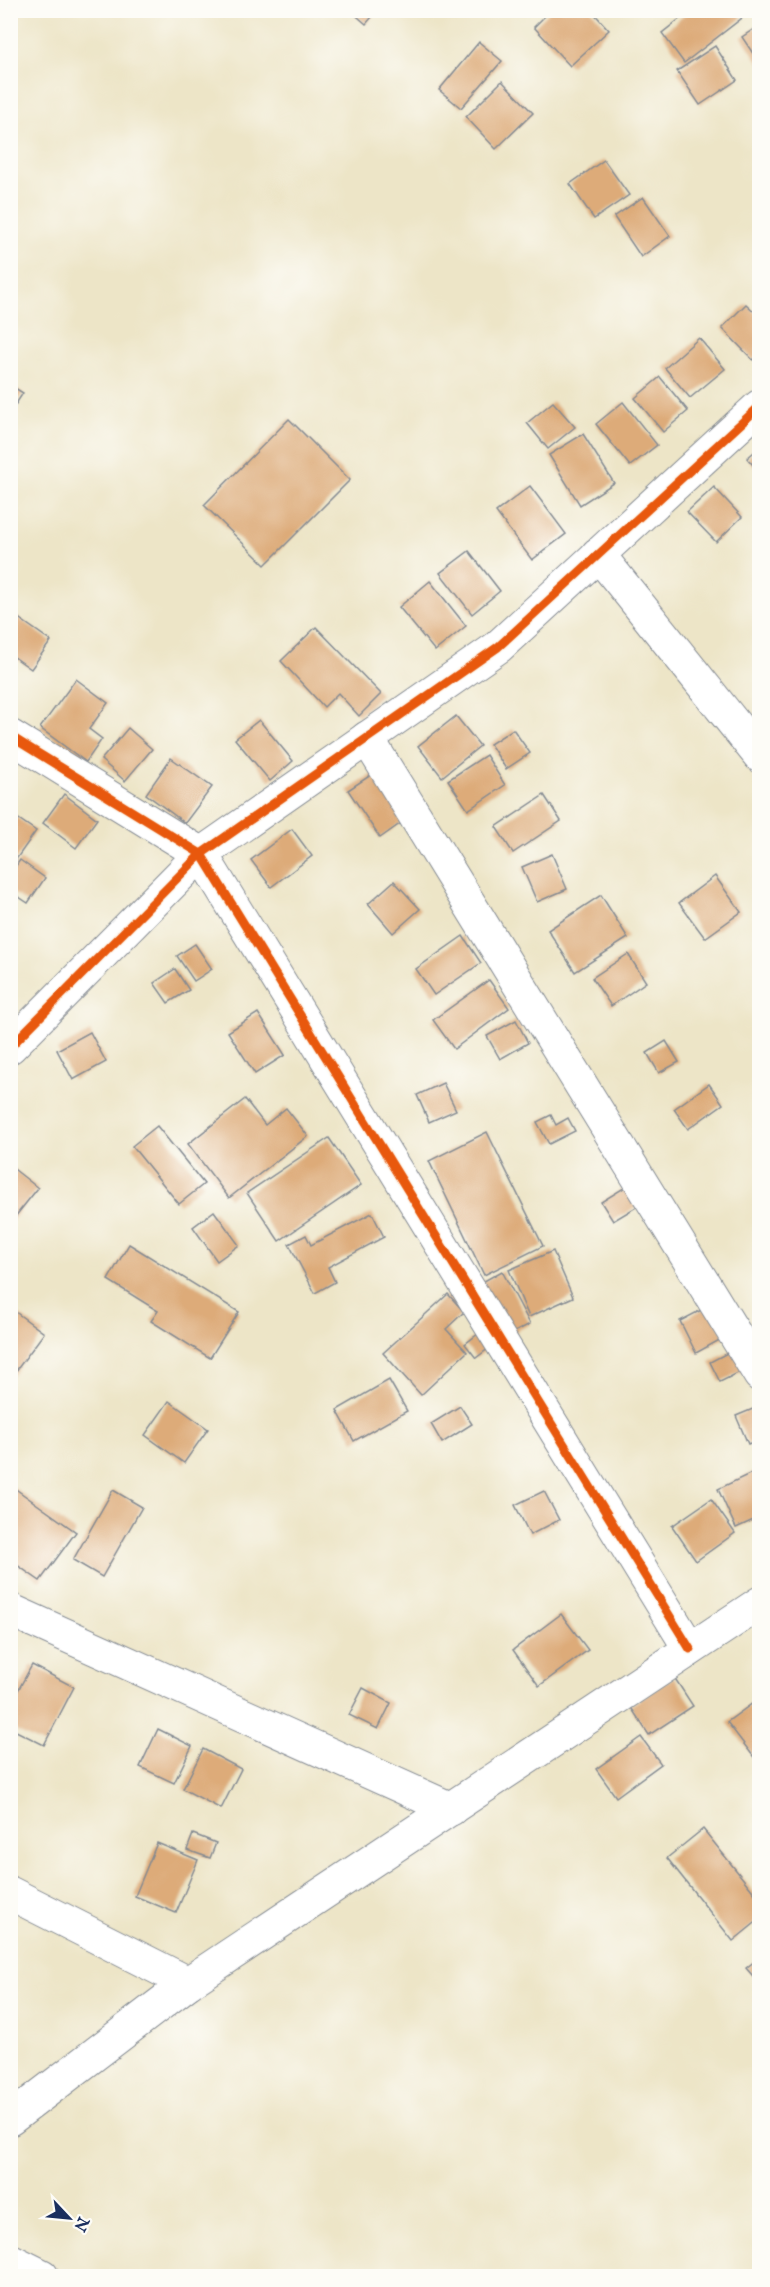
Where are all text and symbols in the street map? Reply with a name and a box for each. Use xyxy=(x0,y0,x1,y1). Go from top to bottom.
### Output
north arrow xyxy=(39,2188,99,2248)
text: N xyxy=(69,2212,93,2234)

